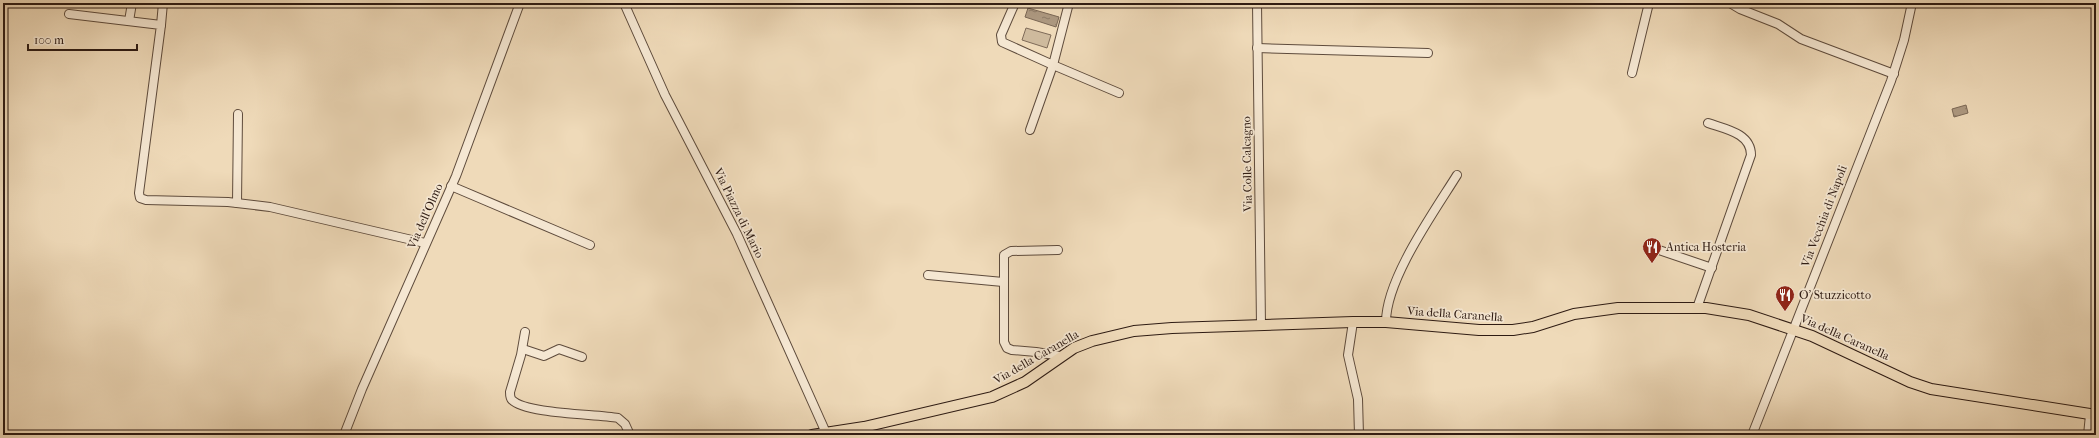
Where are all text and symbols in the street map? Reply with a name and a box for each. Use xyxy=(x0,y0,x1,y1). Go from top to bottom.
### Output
scale bar xyxy=(28,26,137,52)
text: 100 m xyxy=(34,33,64,47)
street label: Via Colle Calcagno xyxy=(1239,116,1255,213)
street label: Via Vecchia di Napoli xyxy=(1798,163,1850,270)
street label: Via Piazza di Mario xyxy=(711,165,767,260)
street label: Via dell'Olmo xyxy=(404,181,446,252)
restaurant icon: Antica Hosteria xyxy=(1641,236,1663,264)
place label: Antica Hosteria xyxy=(1665,240,1747,254)
restaurant icon: O' Stuzzicotto xyxy=(1774,284,1796,312)
place label: O' Stuzzicotto xyxy=(1799,288,1871,302)
street label: Via della Caranella xyxy=(1406,304,1504,324)
street label: Via della Caranella xyxy=(1797,311,1892,363)
street label: Via della Caranella xyxy=(990,327,1081,388)

